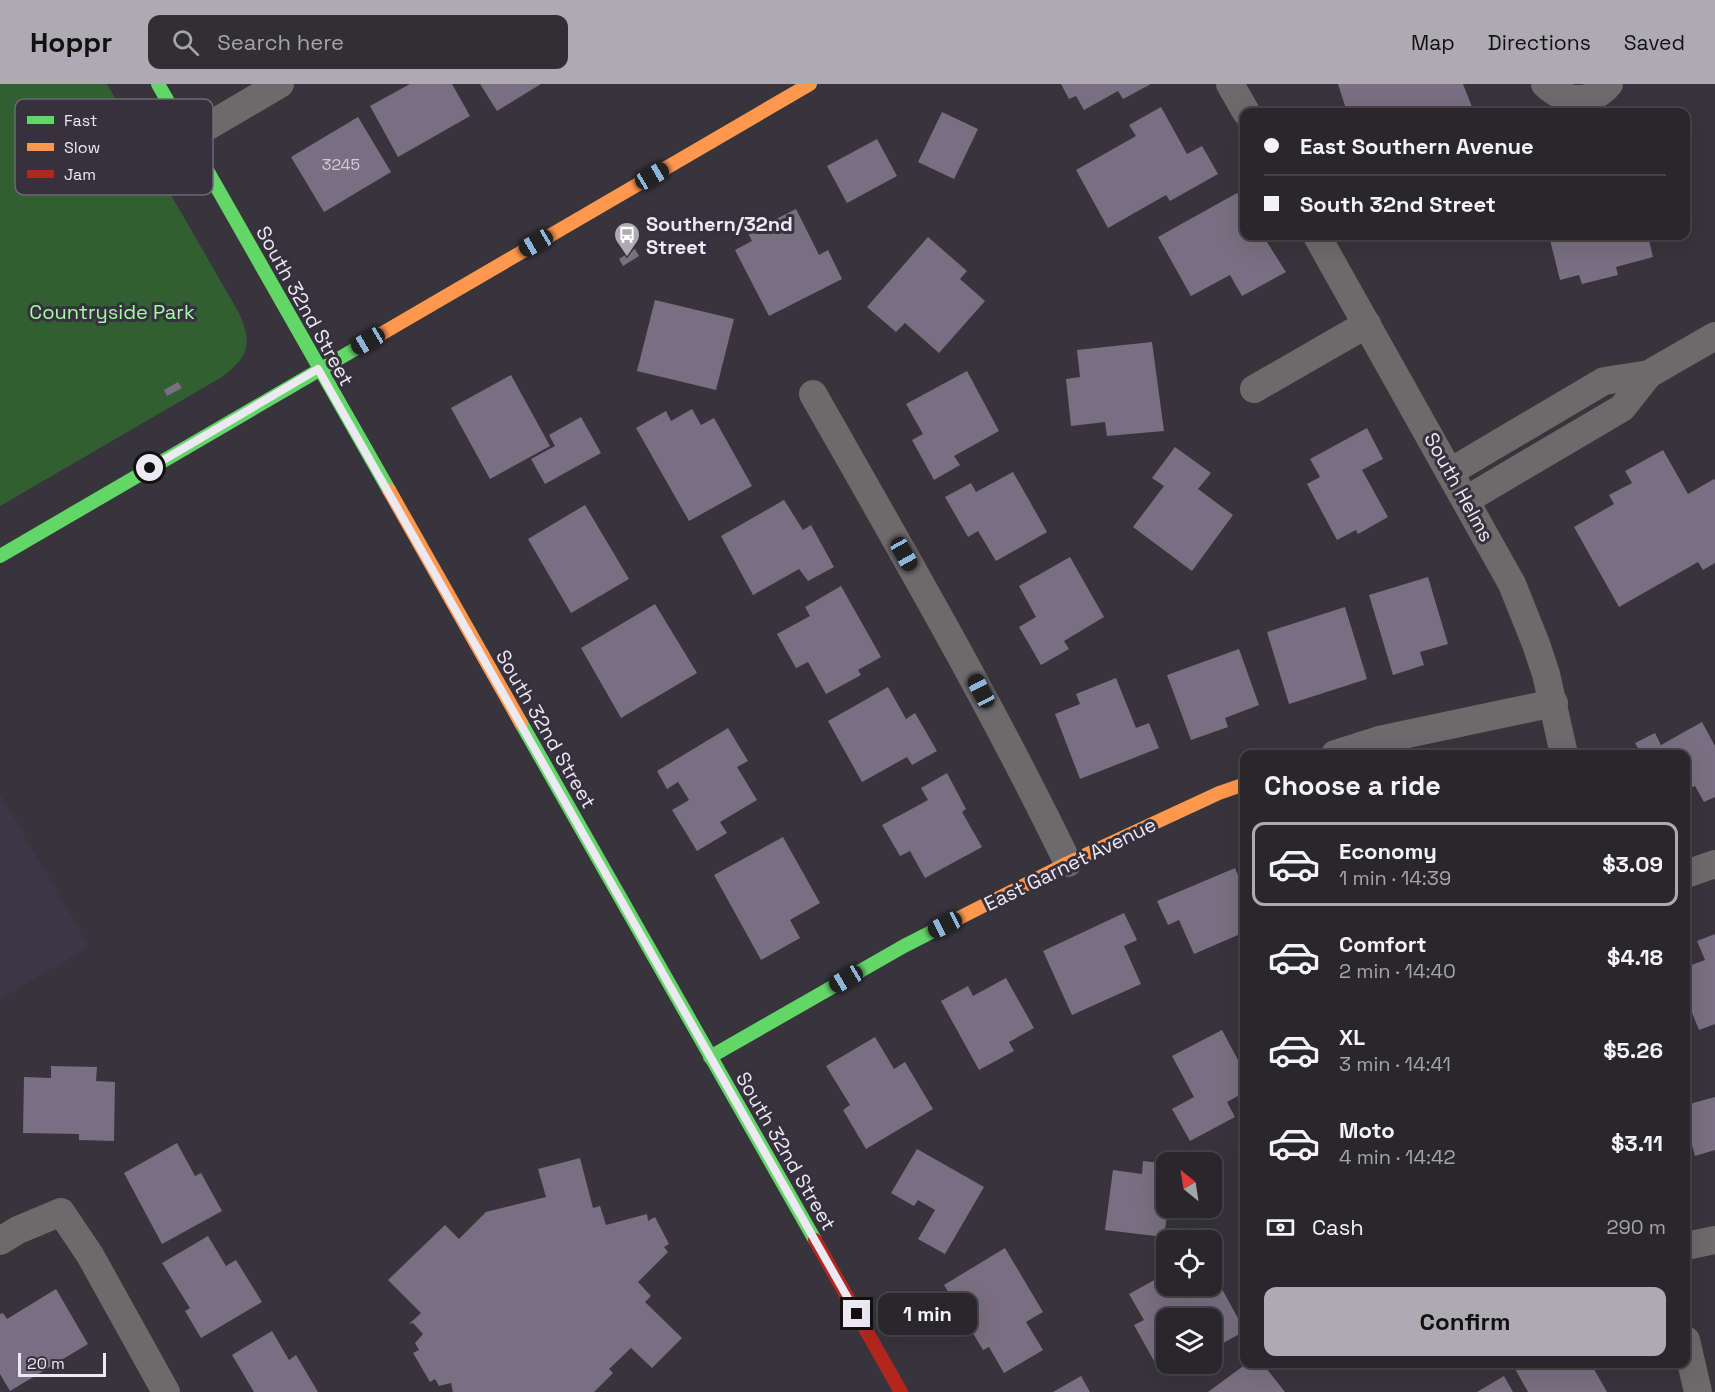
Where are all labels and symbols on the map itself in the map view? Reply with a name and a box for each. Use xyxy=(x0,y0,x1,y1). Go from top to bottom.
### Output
legend xyxy=(15,99,213,195)
text: Fast xyxy=(64,110,97,131)
text: Slow xyxy=(64,137,100,158)
house number: 3245 xyxy=(322,154,360,175)
car xyxy=(632,159,672,193)
text: Jam xyxy=(64,164,96,185)
place label: Southern/32nd Street xyxy=(646,211,793,260)
bus stop icon: Southern/32nd Street xyxy=(612,220,642,258)
street label: South 32nd Street xyxy=(250,221,360,391)
car xyxy=(516,226,556,260)
park label: Countryside Park xyxy=(29,299,195,325)
car xyxy=(348,324,388,358)
street label: South Helms xyxy=(1418,428,1500,546)
route start xyxy=(136,454,163,481)
car xyxy=(887,534,921,574)
street label: South 32nd Street xyxy=(490,645,602,813)
car xyxy=(965,671,997,711)
street label: East Garnet Avenue xyxy=(980,811,1160,917)
car xyxy=(925,909,965,941)
car xyxy=(826,962,866,996)
street label: South 32nd Street xyxy=(730,1067,842,1235)
north arrow xyxy=(1156,1152,1222,1218)
callout: 1 min xyxy=(878,1293,977,1335)
route end xyxy=(843,1300,870,1327)
scale bar xyxy=(18,1350,106,1378)

